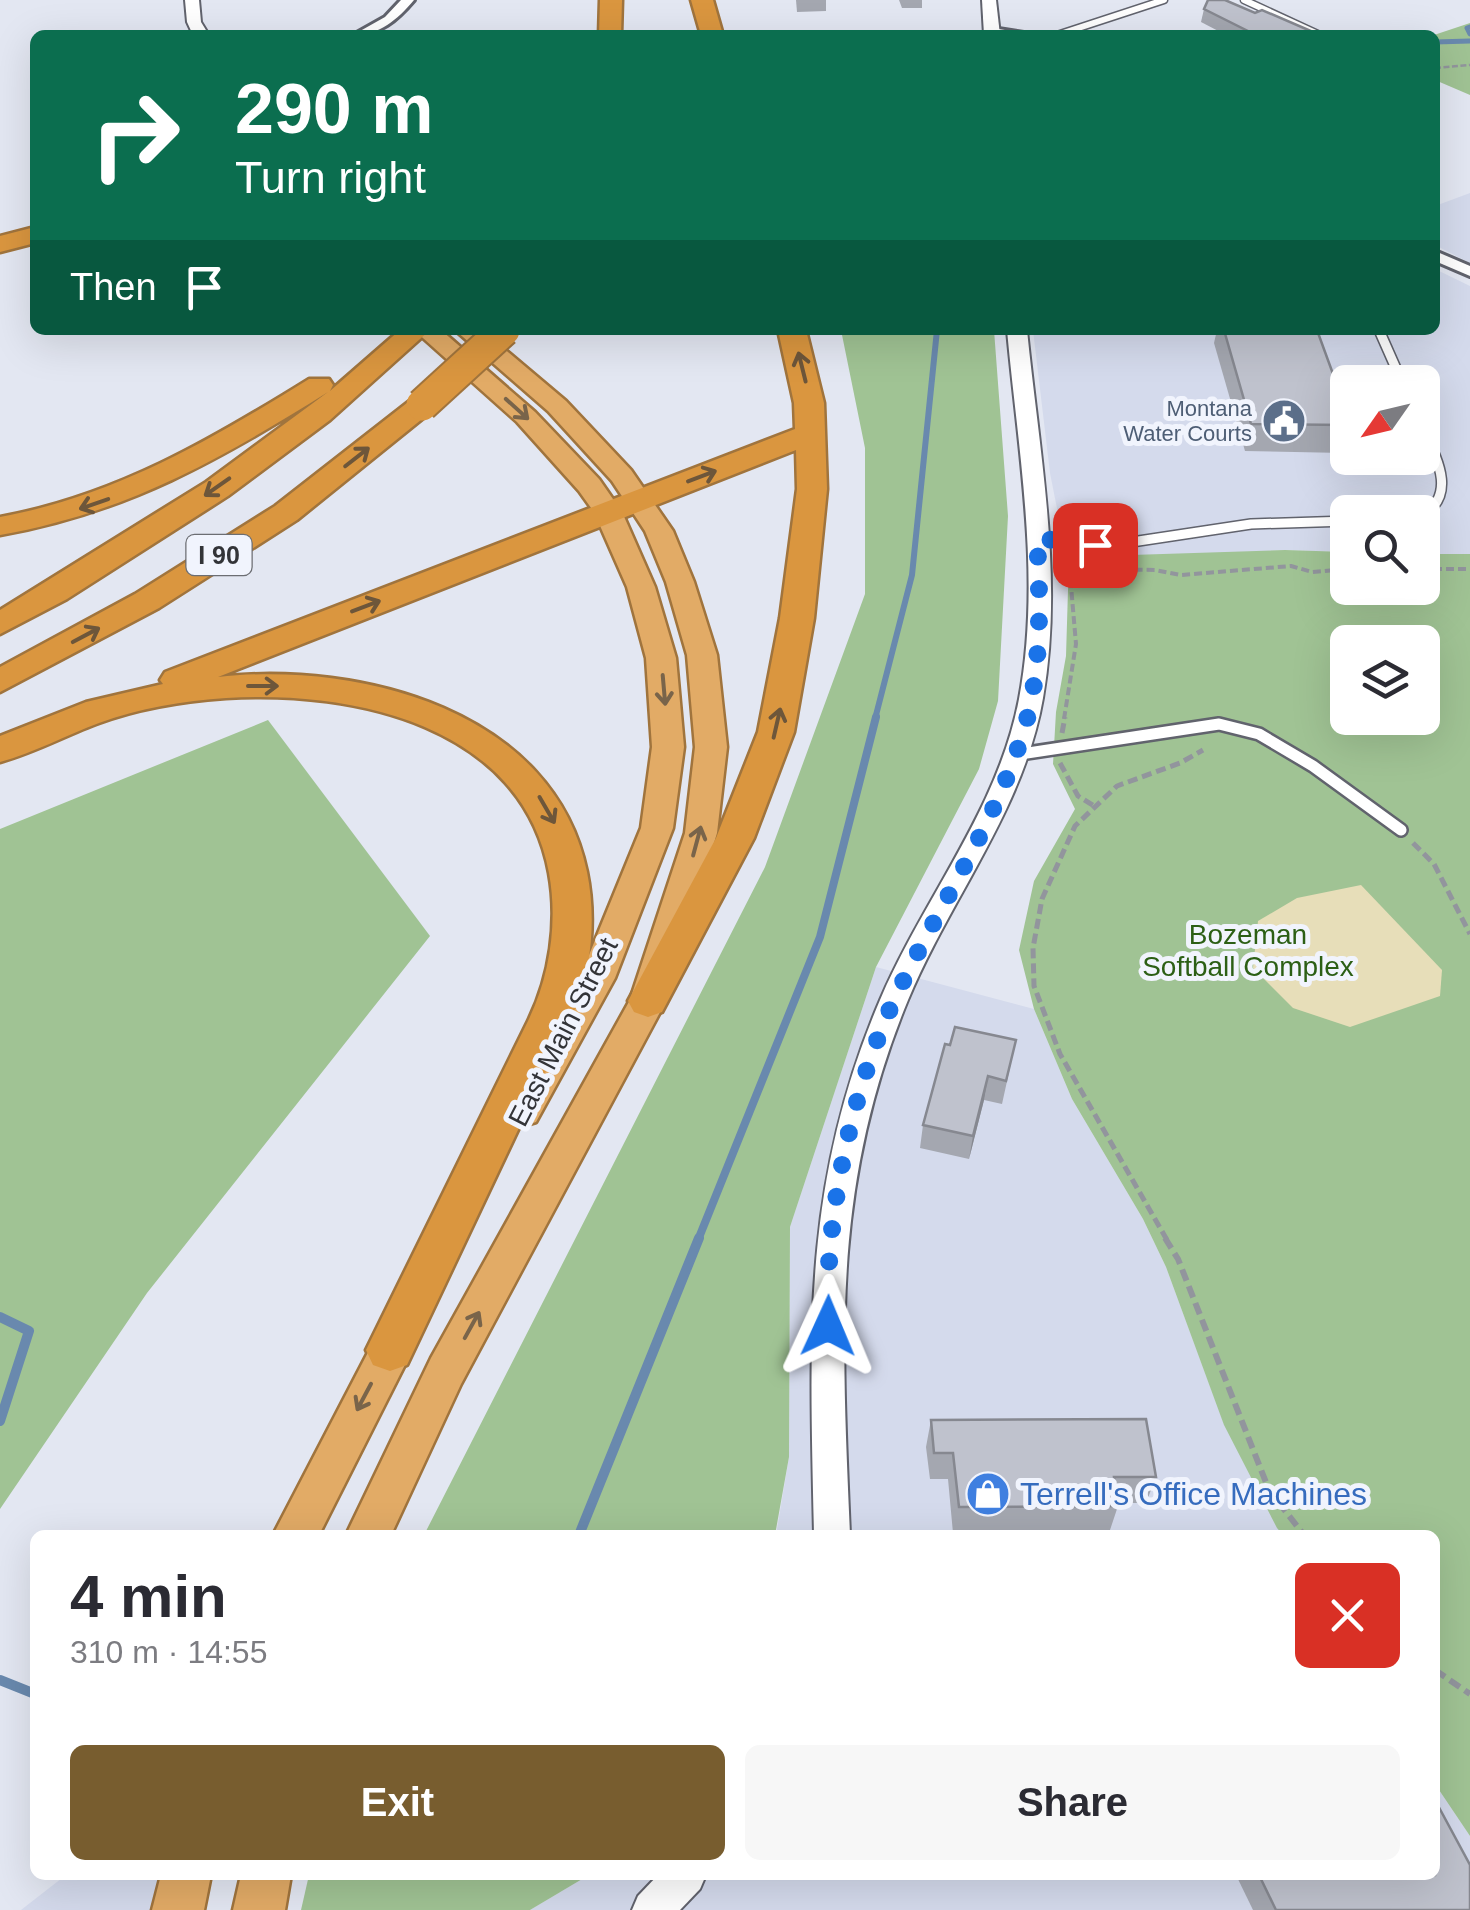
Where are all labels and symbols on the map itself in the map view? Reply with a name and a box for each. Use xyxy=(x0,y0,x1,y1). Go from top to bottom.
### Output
one-way arrow xyxy=(792,352,810,384)
north arrow xyxy=(1330,365,1440,475)
place label: Montana Water Courts xyxy=(1123,396,1253,446)
one-way arrow xyxy=(504,398,529,421)
public building icon: Montana Water Courts xyxy=(1261,398,1307,444)
one-way arrow xyxy=(343,446,370,467)
one-way arrow xyxy=(686,465,716,483)
one-way arrow xyxy=(203,476,231,497)
one-way arrow xyxy=(79,497,111,515)
pin xyxy=(1053,503,1138,588)
road number: I 90 xyxy=(186,535,252,575)
one-way arrow xyxy=(350,596,381,614)
one-way arrow xyxy=(70,624,100,644)
one-way arrow xyxy=(654,673,673,706)
one-way arrow xyxy=(246,676,278,696)
one-way arrow xyxy=(769,708,787,740)
one-way arrow xyxy=(537,795,557,824)
one-way arrow xyxy=(689,826,708,857)
park label: Bozeman Softball Complex xyxy=(1142,919,1354,982)
street label: East Main Street xyxy=(502,933,624,1131)
position arrow xyxy=(776,1274,880,1378)
one-way arrow xyxy=(462,1310,482,1340)
one-way arrow xyxy=(354,1382,374,1412)
shop icon: Terrell's Office Machines xyxy=(965,1471,1011,1517)
place label: Terrell's Office Machines xyxy=(1020,1476,1367,1512)

